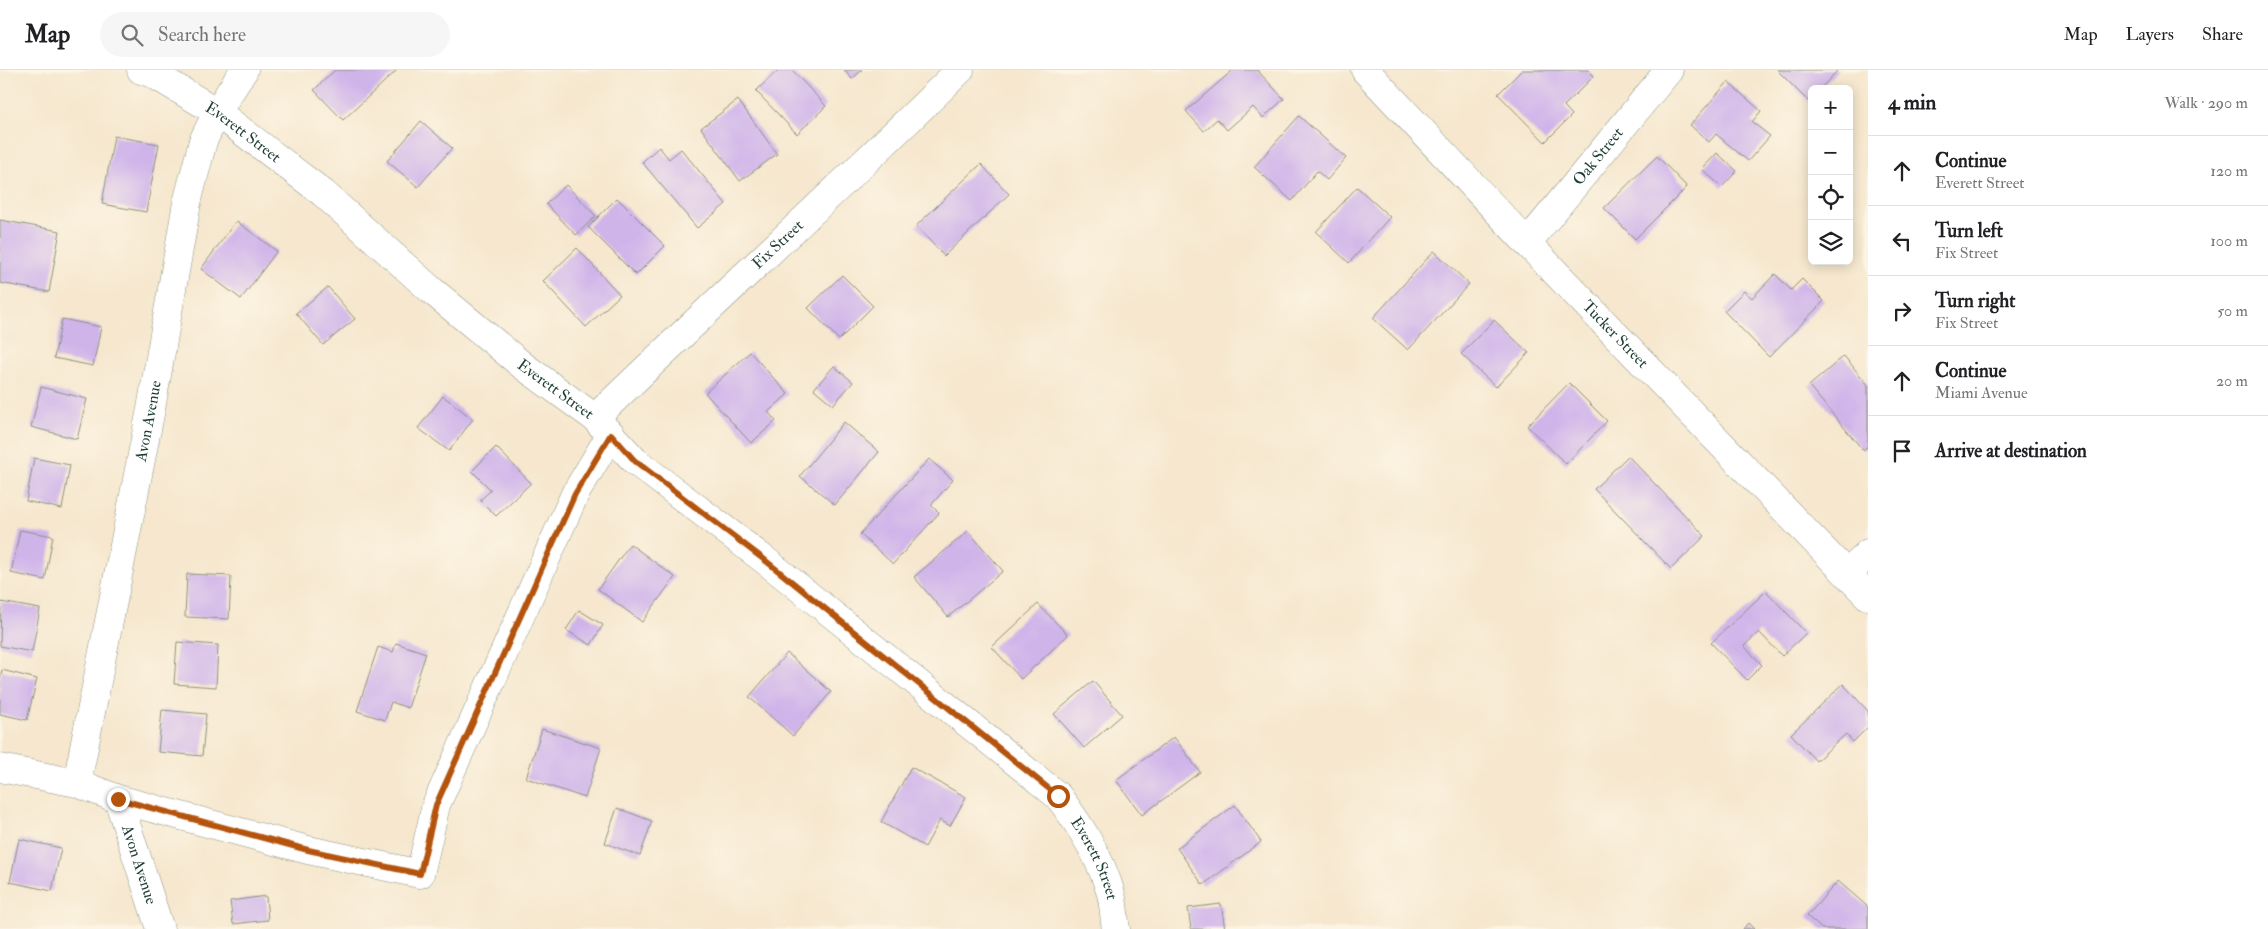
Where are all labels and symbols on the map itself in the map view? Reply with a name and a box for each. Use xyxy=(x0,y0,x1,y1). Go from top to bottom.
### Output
street label: Everett Street xyxy=(202,97,285,167)
street label: Oak Street xyxy=(1568,123,1628,190)
street label: Fix Street xyxy=(748,216,808,273)
street label: Tucker Street xyxy=(1578,296,1653,373)
street label: Everett Street xyxy=(513,355,598,424)
street label: Avon Avenue xyxy=(131,379,166,464)
route start xyxy=(1047,785,1070,808)
route end xyxy=(107,788,130,811)
street label: Everett Street xyxy=(1066,813,1122,902)
street label: Avon Avenue xyxy=(117,821,161,907)

